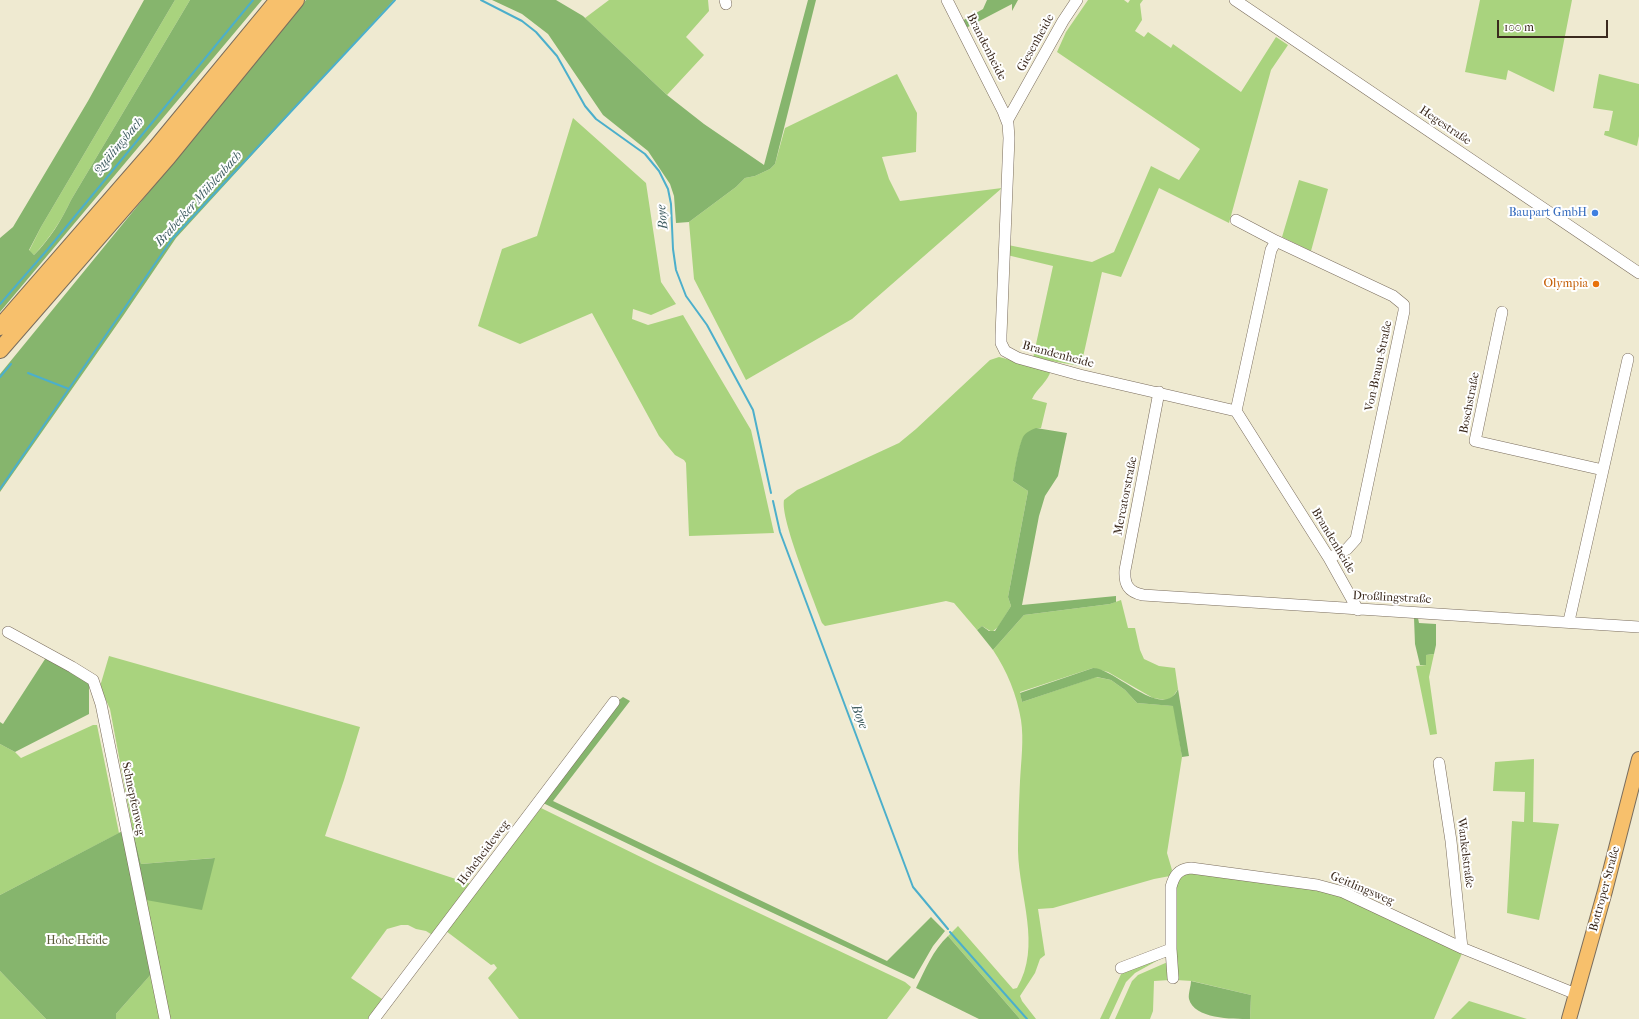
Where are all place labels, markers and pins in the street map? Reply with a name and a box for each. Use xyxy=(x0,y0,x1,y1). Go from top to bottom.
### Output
place label: Baupart GmbH xyxy=(1509,206,1587,220)
marker: Baupart GmbH xyxy=(1590,208,1600,218)
place label: Olympia xyxy=(1544,277,1588,291)
marker: Olympia xyxy=(1591,279,1601,289)

